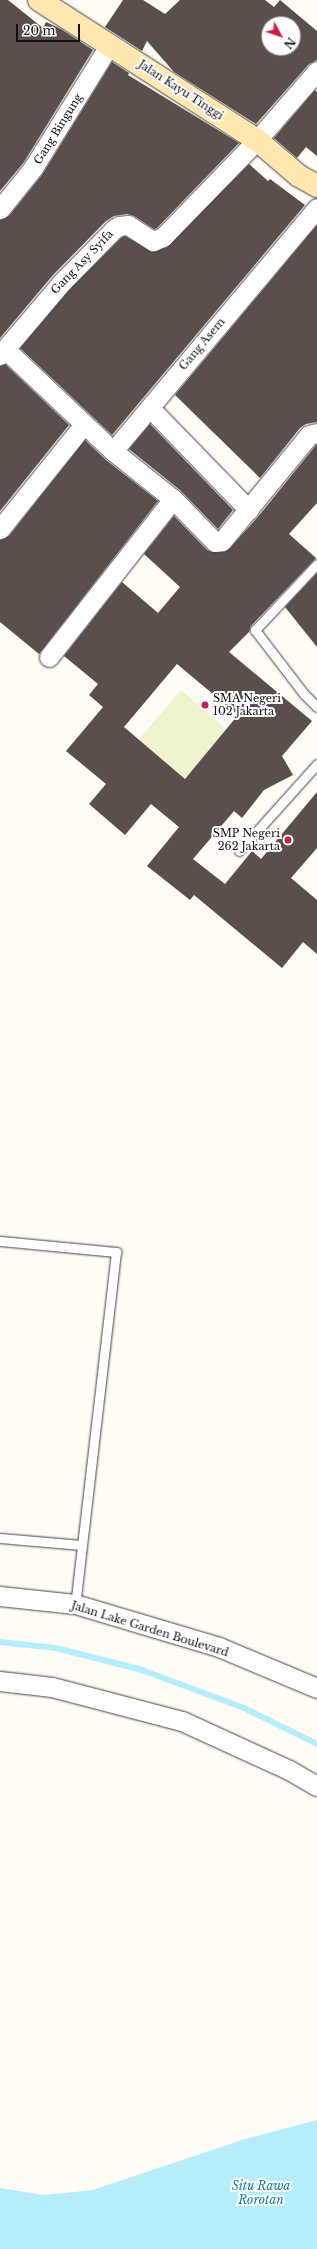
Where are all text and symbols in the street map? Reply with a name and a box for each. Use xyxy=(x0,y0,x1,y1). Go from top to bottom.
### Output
scale bar xyxy=(18,16,82,42)
north arrow xyxy=(261,16,301,56)
text: 20 m xyxy=(23,23,55,38)
text: N xyxy=(281,35,298,52)
street label: Jalan Kayu Tinggi xyxy=(136,57,226,123)
street label: Gang Bingung xyxy=(31,91,85,167)
street label: Gang Asy Syifa xyxy=(48,227,116,297)
street label: Gang Asem xyxy=(176,315,228,373)
place label: SMA Negeri 102 Jakarta xyxy=(213,692,281,718)
marker: SMA Negeri 102 Jakarta xyxy=(200,700,210,710)
place label: SMP Negeri 262 Jakarta xyxy=(212,827,280,853)
marker: SMP Negeri 262 Jakarta xyxy=(283,835,293,845)
street label: Jalan Lake Garden Boulevard xyxy=(70,1599,230,1659)
water label: Situ Rawa Rorotan xyxy=(232,2179,290,2207)

